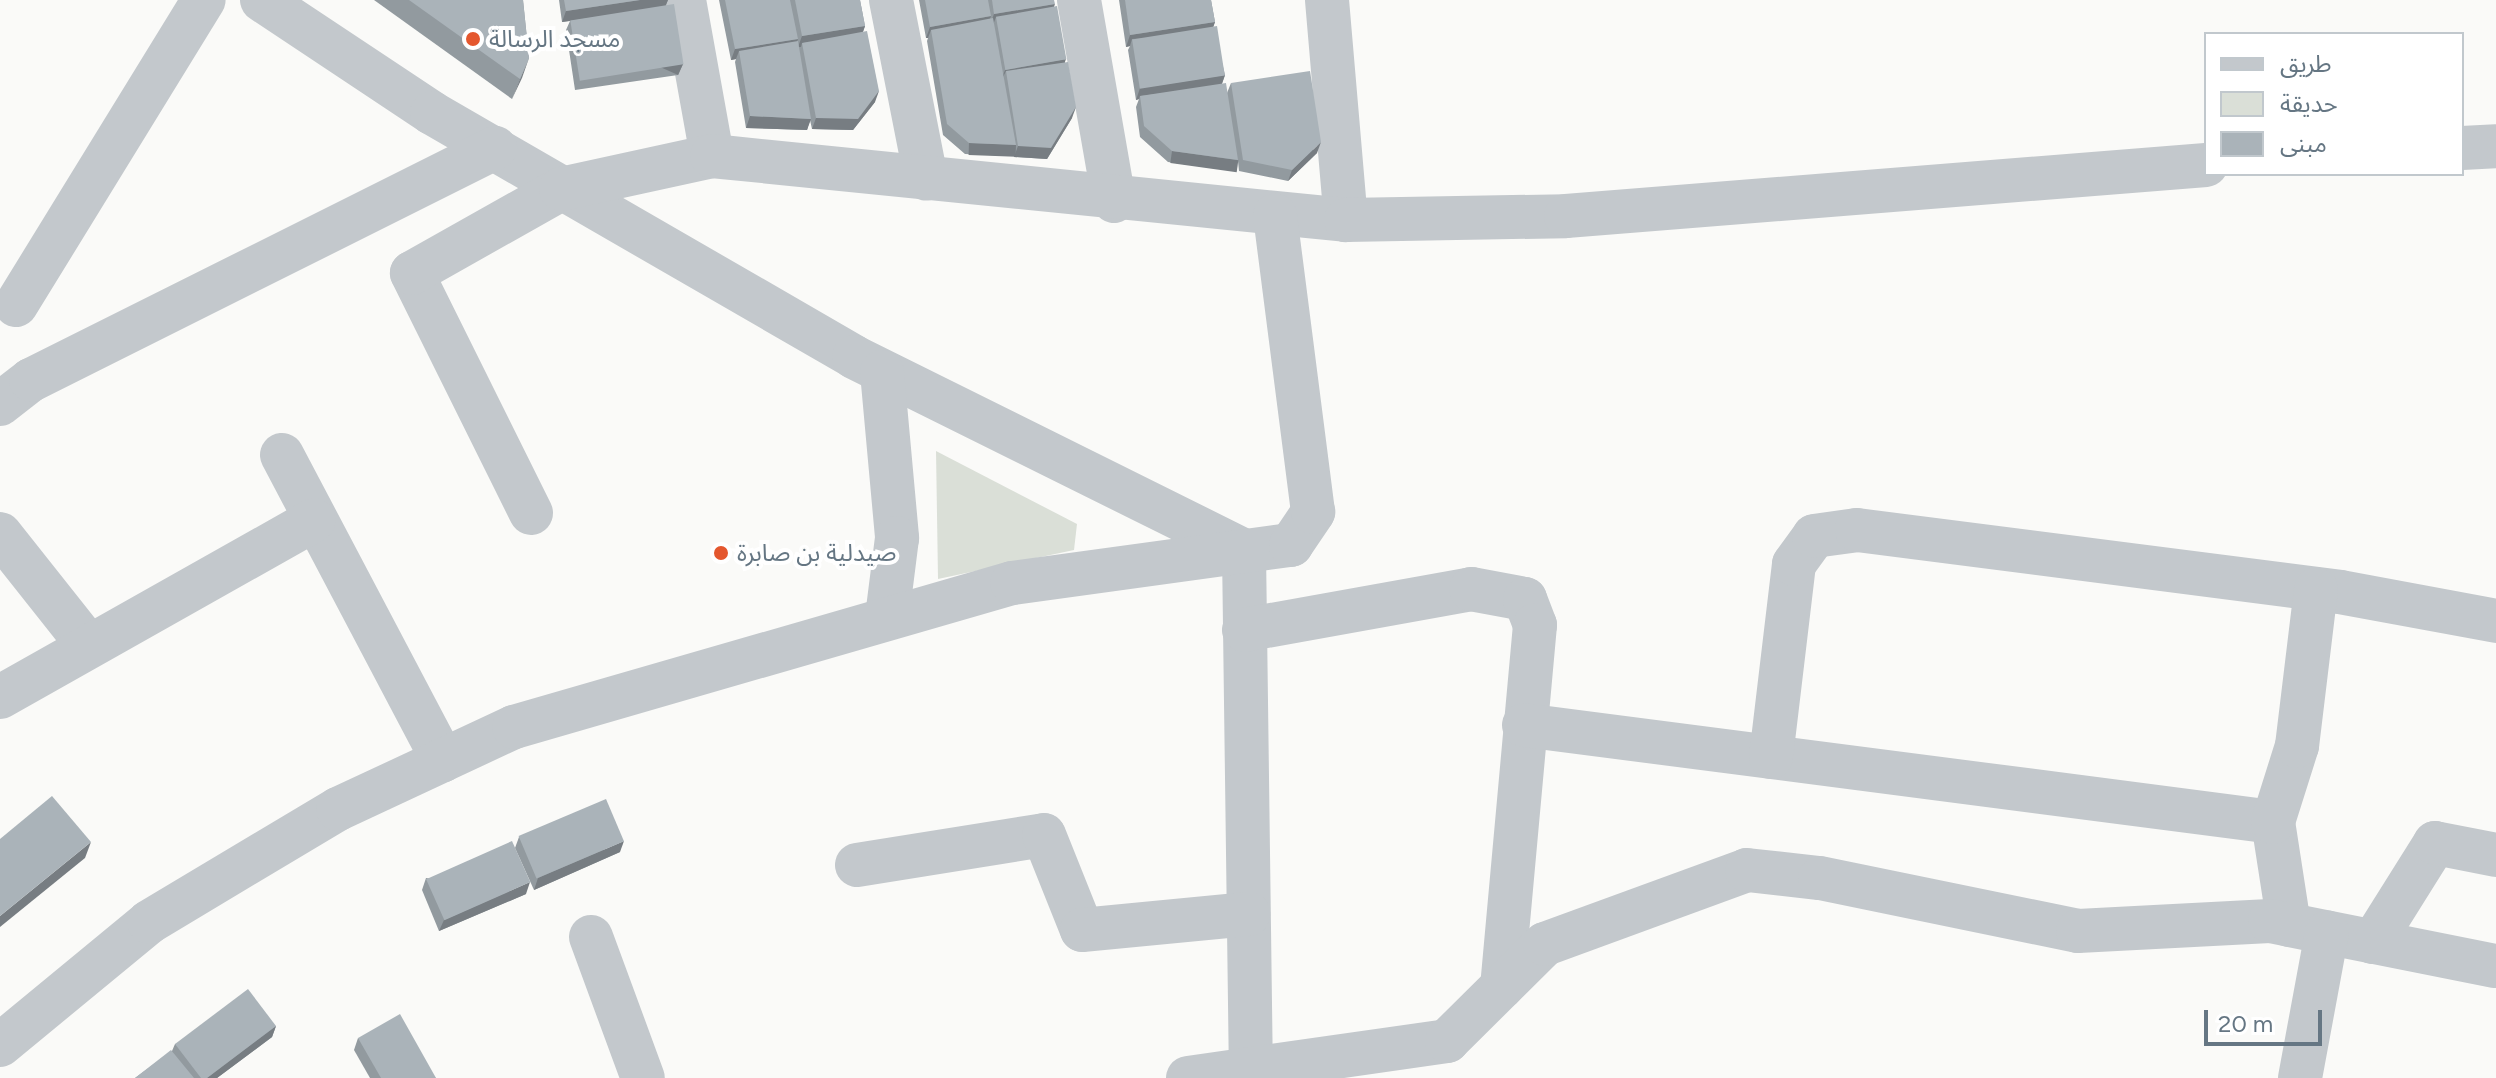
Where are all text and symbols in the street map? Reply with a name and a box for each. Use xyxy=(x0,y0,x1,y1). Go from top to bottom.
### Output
place label: مسجد الرسالة xyxy=(489,25,620,53)
marker: مسجد الرسالة xyxy=(464,30,482,48)
legend xyxy=(2204,32,2464,176)
text: طريق xyxy=(2280,49,2332,78)
text: حديقة xyxy=(2280,89,2338,118)
text: مبنى xyxy=(2280,129,2327,158)
place label: صيدلية بن صابرة xyxy=(737,539,896,567)
marker: صيدلية بن صابرة xyxy=(712,544,730,562)
scale bar xyxy=(2208,994,2326,1044)
text: 20 m xyxy=(2218,1009,2273,1038)

